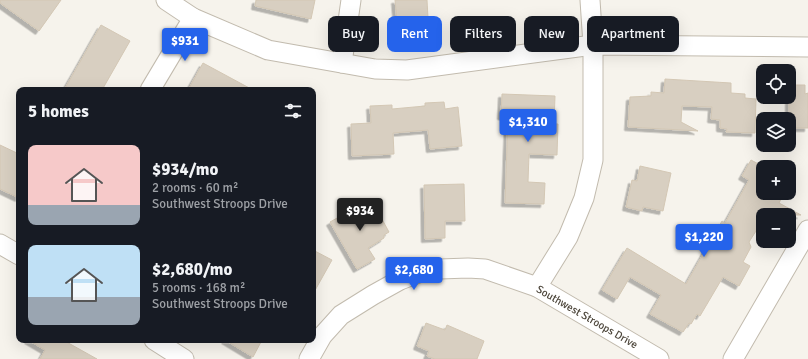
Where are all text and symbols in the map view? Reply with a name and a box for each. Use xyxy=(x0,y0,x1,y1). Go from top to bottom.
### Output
chip: Buy xyxy=(328,16,379,52)
chip: Rent xyxy=(387,16,442,52)
chip: Filters xyxy=(450,16,516,52)
chip: New xyxy=(524,16,579,52)
chip: Apartment xyxy=(587,16,679,52)
pin: $931 xyxy=(161,28,209,62)
text: $931 xyxy=(171,33,199,49)
map controls xyxy=(756,64,796,248)
button: locate xyxy=(756,64,796,104)
icon: filters xyxy=(282,100,304,122)
text: 5 homes xyxy=(28,101,89,122)
pin: $1,310 xyxy=(495,109,561,143)
button: layers xyxy=(756,112,796,152)
text: $1,310 xyxy=(509,114,547,130)
text: $934/mo xyxy=(152,159,218,180)
button: + xyxy=(756,160,796,200)
icon: home xyxy=(60,161,108,209)
text: 2 rooms · 60 m² xyxy=(152,180,238,196)
text: Southwest Stroops Drive xyxy=(152,196,288,212)
pin: $934 xyxy=(336,198,384,232)
text: $934 xyxy=(346,203,374,219)
button: − xyxy=(756,208,796,248)
pin: $1,220 xyxy=(671,224,737,258)
text: $1,220 xyxy=(685,229,723,245)
pin: $2,680 xyxy=(381,257,447,291)
text: $2,680/mo xyxy=(152,259,232,280)
icon: home xyxy=(60,261,108,309)
text: $2,680 xyxy=(395,262,433,278)
text: 5 rooms · 168 m² xyxy=(152,280,245,296)
street label: Southwest Stroops Drive xyxy=(534,283,640,351)
text: Southwest Stroops Drive xyxy=(152,296,288,312)

